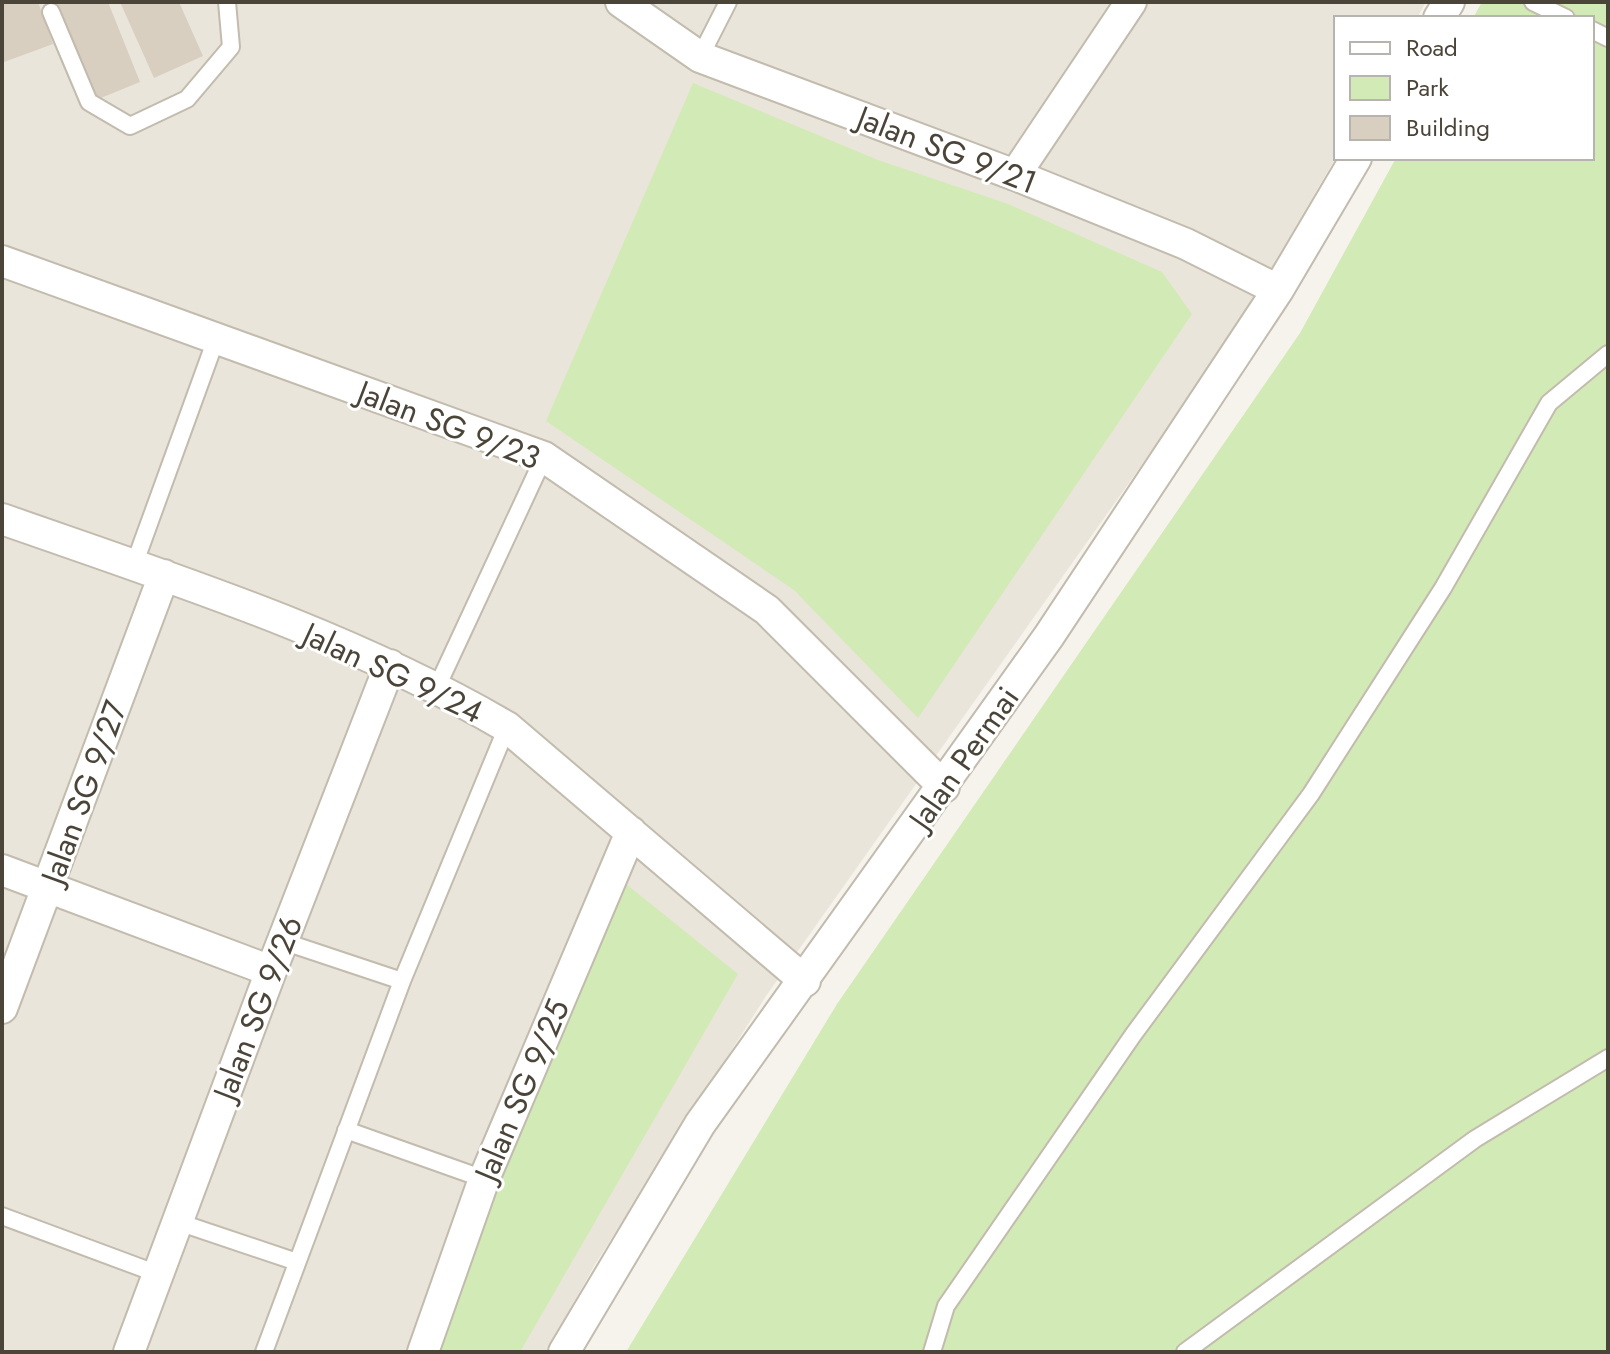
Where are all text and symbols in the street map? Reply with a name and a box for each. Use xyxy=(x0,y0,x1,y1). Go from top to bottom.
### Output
legend xyxy=(1334,16,1594,160)
text: Road xyxy=(1406,30,1458,65)
text: Park xyxy=(1406,70,1449,105)
street label: Jalan SG 9/21 xyxy=(847,93,1044,205)
text: Building xyxy=(1406,110,1490,145)
street label: Jalan SG 9/23 xyxy=(347,368,547,481)
street label: Jalan SG 9/24 xyxy=(292,610,490,735)
street label: Jalan Permai xyxy=(896,677,1030,842)
street label: Jalan SG 9/27 xyxy=(28,694,138,894)
street label: Jalan SG 9/26 xyxy=(200,909,314,1110)
street label: Jalan SG 9/25 xyxy=(462,992,581,1192)

